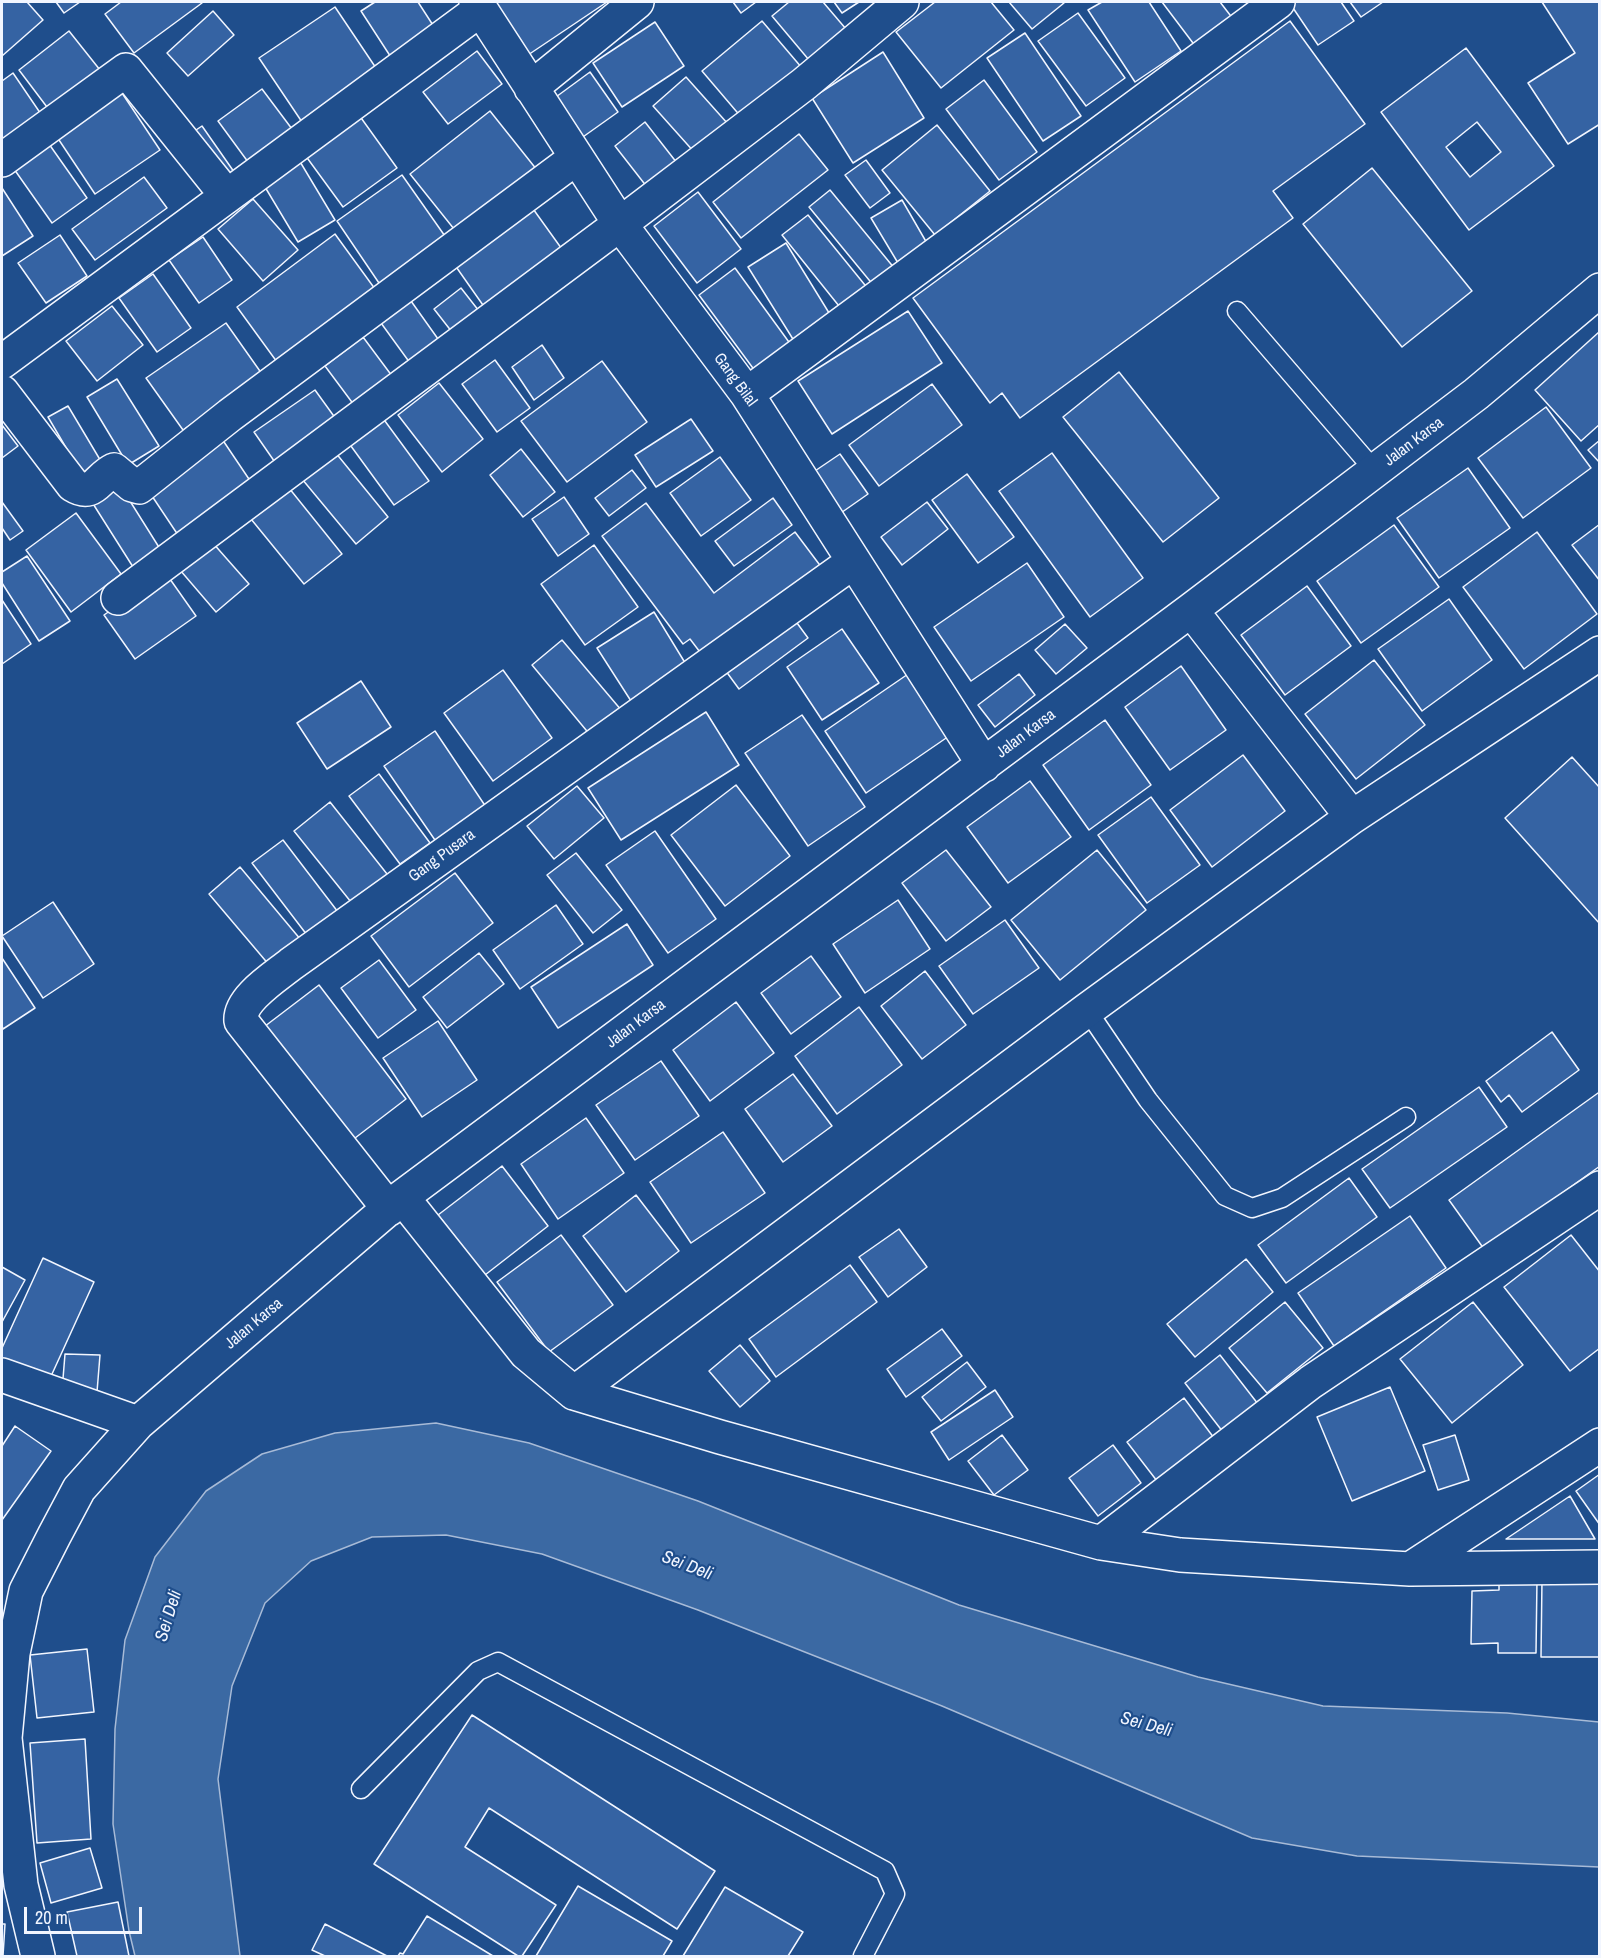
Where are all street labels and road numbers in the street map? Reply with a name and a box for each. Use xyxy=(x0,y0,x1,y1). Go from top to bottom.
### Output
street label: Gang Bilal xyxy=(709,350,761,410)
street label: Jalan Karsa xyxy=(1381,413,1447,471)
street label: Jalan Karsa xyxy=(993,705,1059,763)
street label: Gang Pusara xyxy=(405,826,479,886)
street label: Jalan Karsa xyxy=(603,995,669,1053)
street label: Jalan Karsa xyxy=(221,1294,287,1354)

